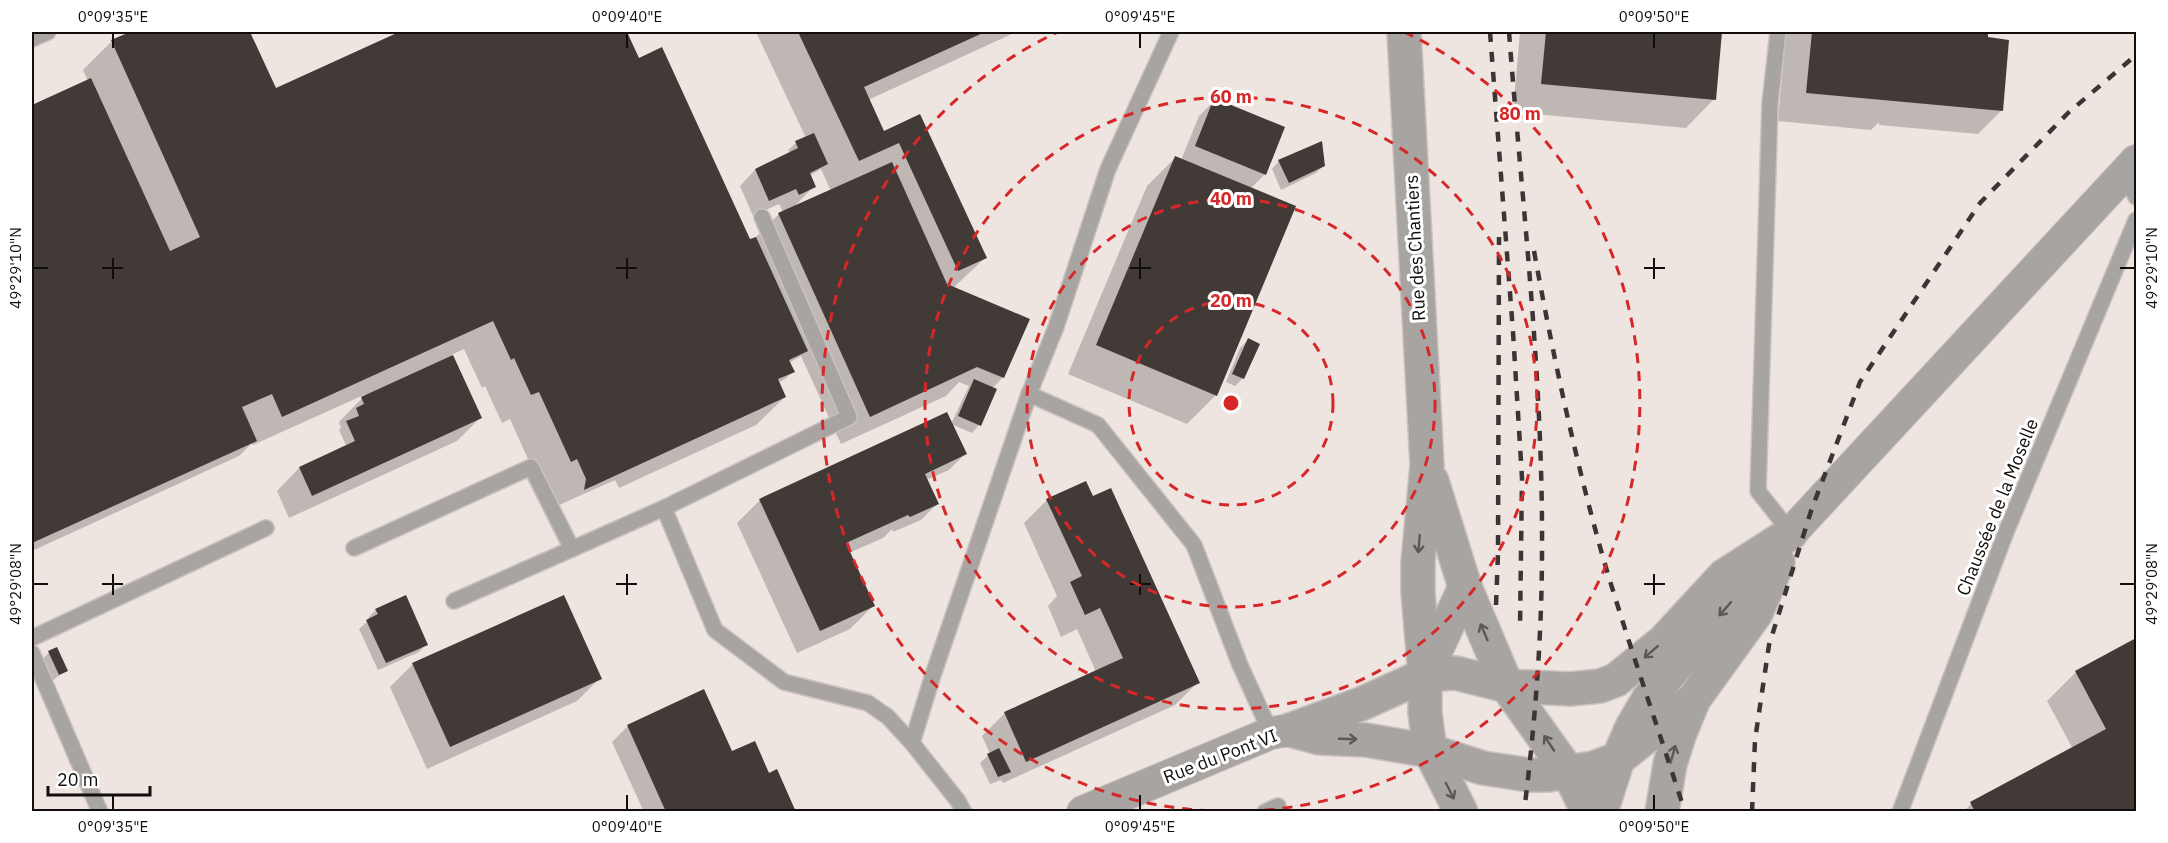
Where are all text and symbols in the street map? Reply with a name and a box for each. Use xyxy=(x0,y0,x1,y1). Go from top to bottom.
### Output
text: 0°09'35"E xyxy=(78,7,148,26)
text: 0°09'40"E xyxy=(592,7,662,26)
text: 0°09'45"E xyxy=(1105,7,1175,26)
text: 0°09'50"E xyxy=(1619,7,1689,26)
text: 60 m xyxy=(1210,85,1252,108)
text: 80 m xyxy=(1499,102,1541,125)
street label: Rue des Chantiers xyxy=(1400,174,1430,322)
text: 40 m xyxy=(1210,187,1252,210)
text: 49°29'10"N xyxy=(6,227,25,309)
text: 49°29'10"N xyxy=(2142,227,2161,309)
text: 20 m xyxy=(1210,289,1252,312)
centre of rings xyxy=(1221,393,1241,413)
street label: Chaussée de la Moselle xyxy=(1951,415,2043,599)
one-way arrow xyxy=(1413,533,1424,553)
text: 49°29'08"N xyxy=(6,543,25,625)
text: 49°29'08"N xyxy=(2142,543,2161,625)
one-way arrow xyxy=(1718,601,1732,616)
one-way arrow xyxy=(1478,624,1489,642)
one-way arrow xyxy=(1644,645,1659,659)
street label: Rue du Pont VI xyxy=(1160,724,1280,788)
one-way arrow xyxy=(1337,734,1357,745)
one-way arrow xyxy=(1543,735,1555,751)
one-way arrow xyxy=(1668,745,1679,764)
scale bar xyxy=(48,759,150,797)
text: 20 m xyxy=(57,768,99,791)
one-way arrow xyxy=(1445,782,1457,800)
text: 0°09'35"E xyxy=(78,817,148,836)
text: 0°09'40"E xyxy=(592,817,662,836)
text: 0°09'45"E xyxy=(1105,817,1175,836)
text: 0°09'50"E xyxy=(1619,817,1689,836)

